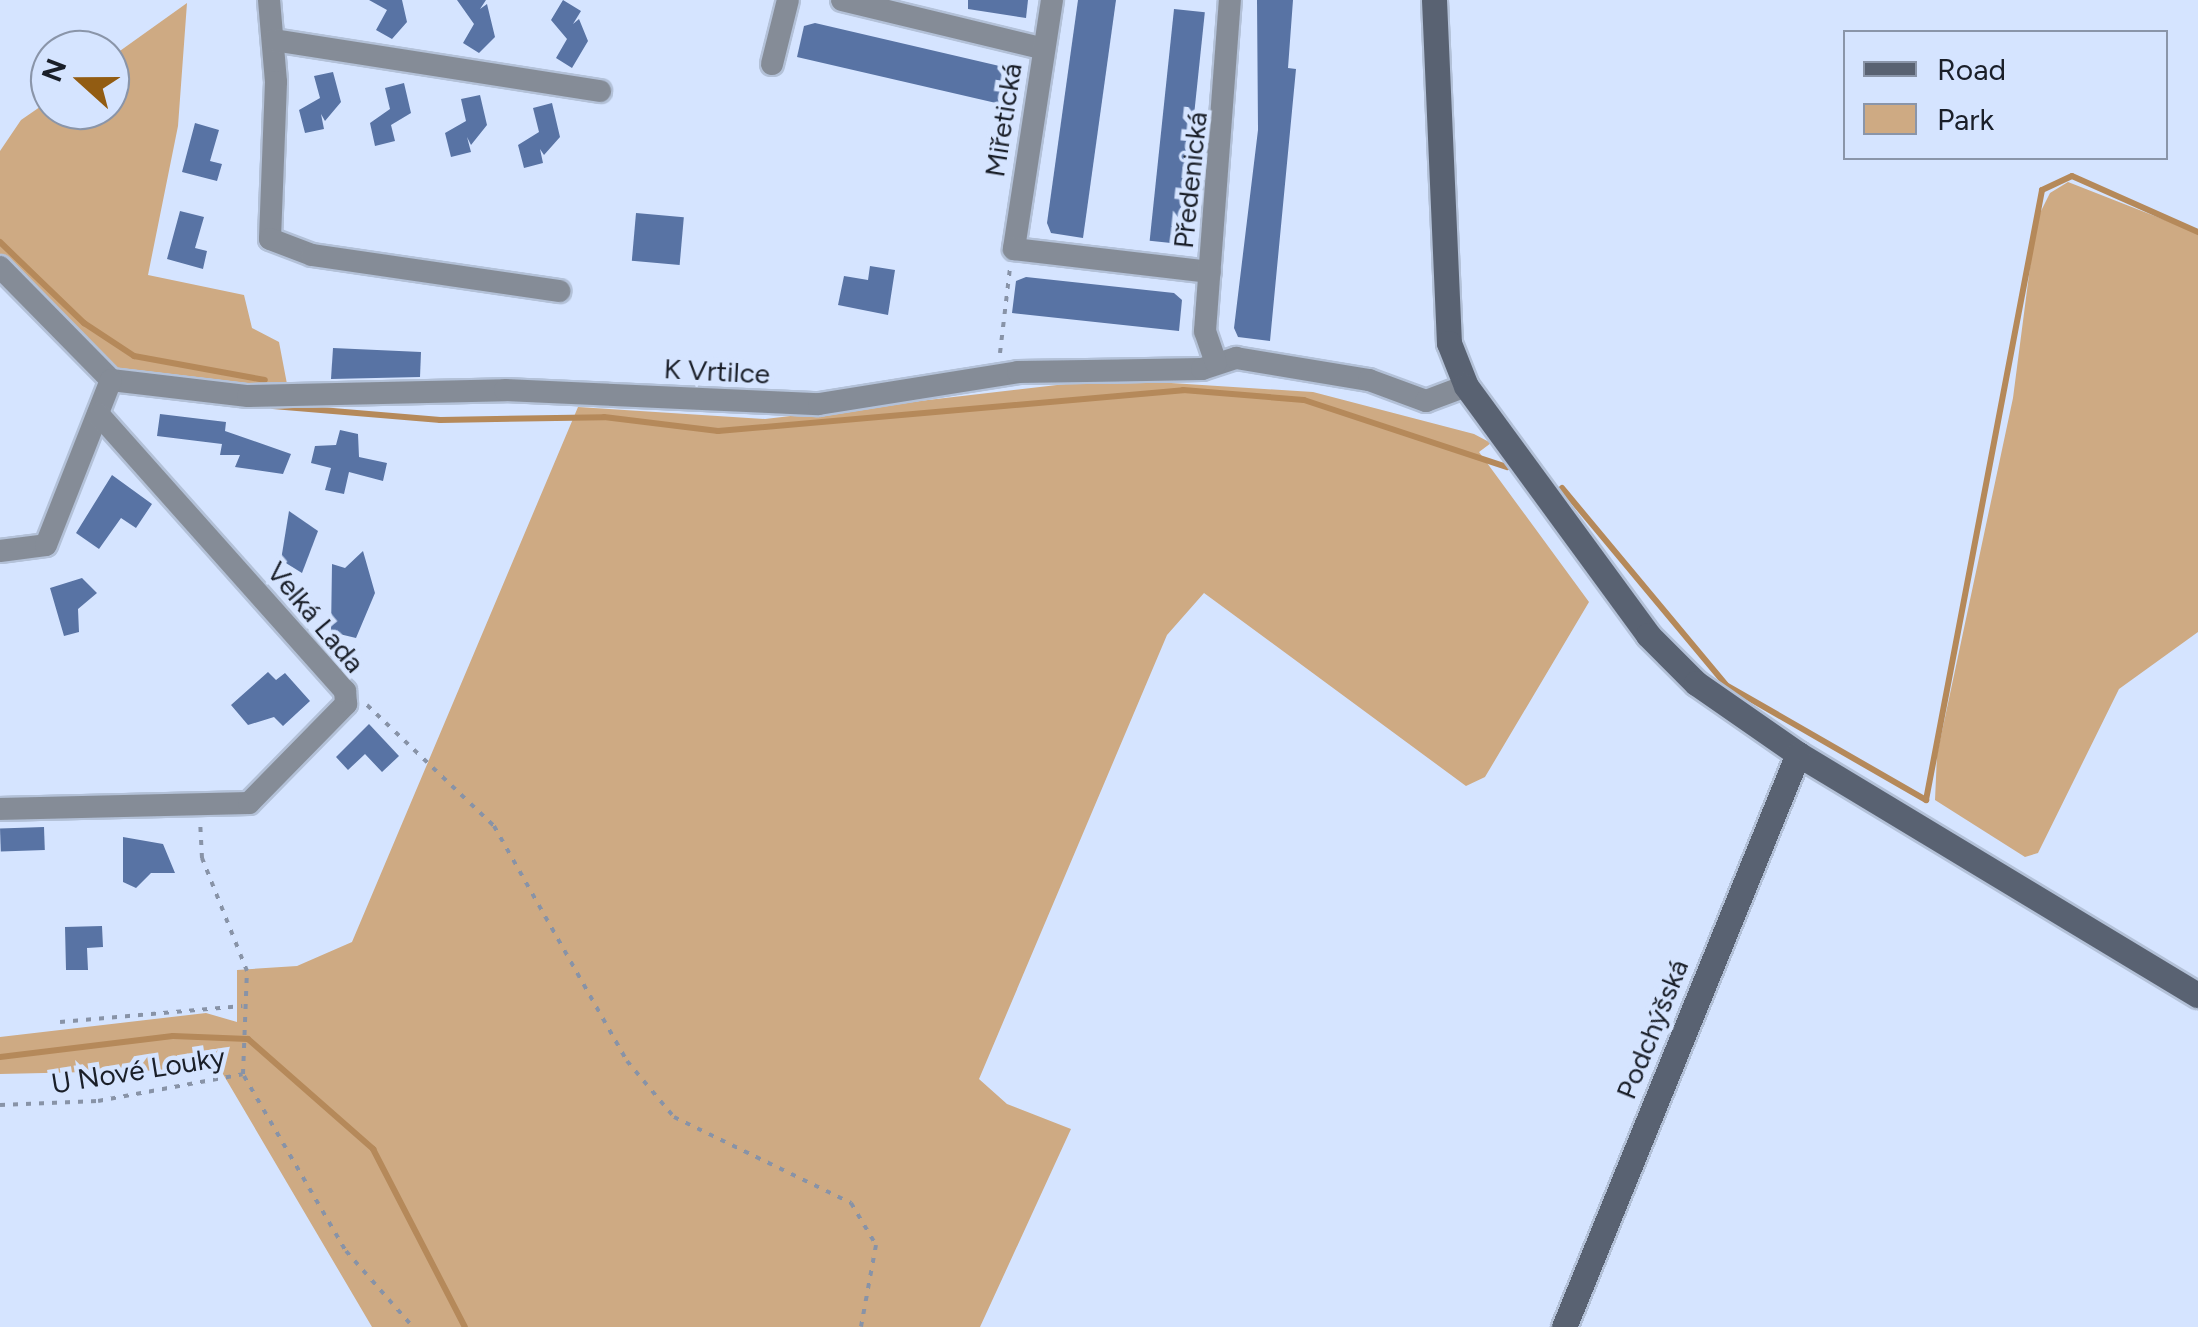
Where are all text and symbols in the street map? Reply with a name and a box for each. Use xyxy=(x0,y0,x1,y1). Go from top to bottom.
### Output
north arrow xyxy=(30,30,130,130)
legend xyxy=(1843,30,2168,160)
text: Road xyxy=(1937,51,2006,88)
text: N xyxy=(34,54,74,86)
street label: Miřetická xyxy=(977,61,1029,179)
text: Park xyxy=(1937,101,1994,138)
street label: Předenická xyxy=(1166,110,1214,250)
street label: K Vrtilce xyxy=(663,351,771,391)
street label: Velká Lada xyxy=(260,555,372,679)
street label: Podchýšská xyxy=(1609,954,1695,1104)
street label: U Nové Louky xyxy=(49,1040,227,1100)

